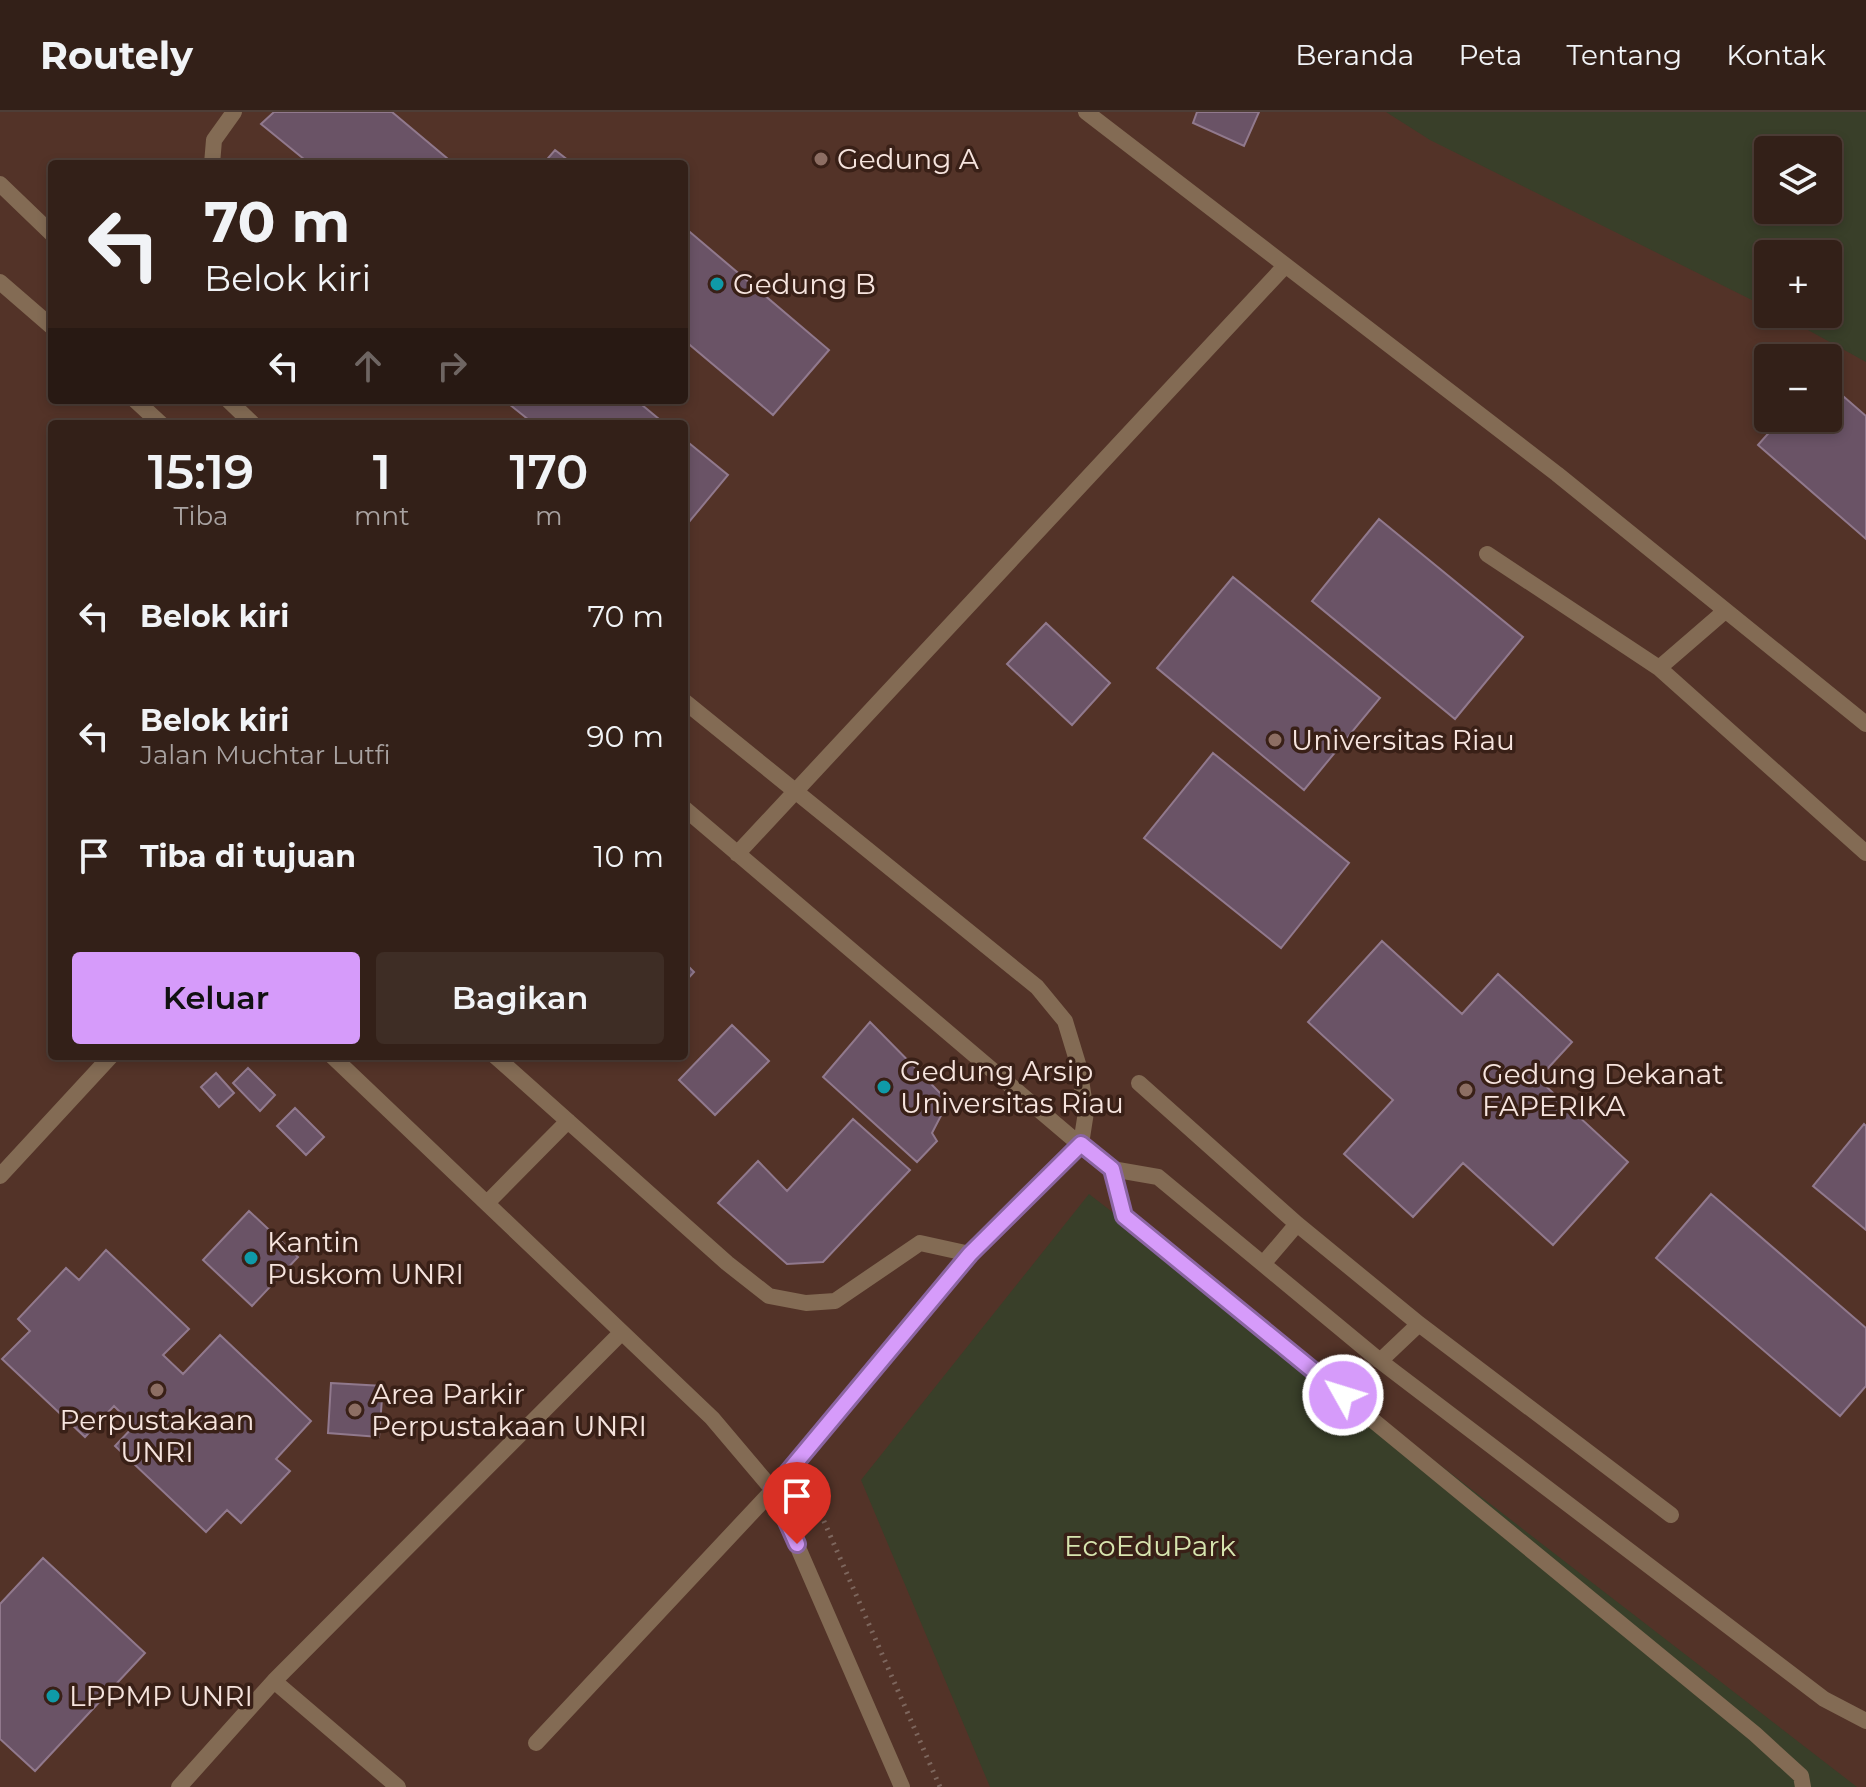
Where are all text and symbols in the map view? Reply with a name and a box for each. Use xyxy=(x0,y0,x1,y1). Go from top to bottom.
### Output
text: Routely xyxy=(40,32,193,79)
text: Beranda xyxy=(1295,38,1414,72)
text: Peta xyxy=(1458,38,1522,72)
text: Tentang xyxy=(1566,38,1682,72)
text: Kontak xyxy=(1726,38,1826,72)
map controls xyxy=(1754,136,1842,432)
button: layers xyxy=(1754,136,1842,224)
place label: Gedung A xyxy=(837,142,980,176)
marker: Gedung A xyxy=(812,150,830,168)
text: 70 m xyxy=(204,188,350,256)
icon: left xyxy=(72,192,176,296)
button: + xyxy=(1754,240,1842,328)
text: Belok kiri xyxy=(204,256,371,300)
place label: Gedung B xyxy=(733,267,876,301)
marker: Gedung B xyxy=(708,275,726,293)
icon: left xyxy=(262,344,306,388)
icon: ahead xyxy=(346,344,390,388)
icon: right xyxy=(430,344,474,388)
button: − xyxy=(1754,344,1842,432)
text: 15:19 xyxy=(148,443,254,501)
text: 1 xyxy=(373,443,391,501)
text: 170 xyxy=(509,443,588,501)
text: Tiba xyxy=(174,500,228,532)
text: mnt xyxy=(354,500,410,532)
text: m xyxy=(535,500,563,532)
icon: left xyxy=(72,594,116,638)
text: Belok kiri xyxy=(140,598,289,635)
text: 70 m xyxy=(587,598,664,635)
text: Belok kiri xyxy=(140,702,289,739)
icon: left xyxy=(72,714,116,758)
text: 90 m xyxy=(586,718,664,755)
place label: Universitas Riau xyxy=(1291,723,1515,757)
marker: Universitas Riau xyxy=(1266,731,1284,749)
text: Jalan Muchtar Lutfi xyxy=(140,739,391,771)
icon: arrive xyxy=(72,834,116,878)
text: Tiba di tujuan xyxy=(140,838,356,875)
text: 10 m xyxy=(594,838,664,875)
button: Keluar xyxy=(72,952,360,1044)
button: Bagikan xyxy=(376,952,664,1044)
place label: Gedung Arsip Universitas Riau xyxy=(900,1054,1124,1120)
place label: Gedung Dekanat FAPERIKA xyxy=(1482,1057,1724,1123)
marker: Gedung Arsip Universitas Riau xyxy=(875,1078,893,1096)
marker: Gedung Dekanat FAPERIKA xyxy=(1457,1081,1475,1099)
place label: Kantin Puskom UNRI xyxy=(267,1225,464,1291)
marker: Kantin Puskom UNRI xyxy=(242,1249,260,1267)
position arrow xyxy=(1301,1353,1385,1437)
place label: Area Parkir Perpustakaan UNRI xyxy=(371,1377,647,1443)
marker: Perpustakaan UNRI xyxy=(148,1381,166,1399)
marker: Area Parkir Perpustakaan UNRI xyxy=(346,1401,364,1419)
place label: Perpustakaan UNRI xyxy=(60,1403,254,1469)
pin xyxy=(763,1462,831,1544)
icon: arrive xyxy=(775,1474,819,1518)
park label: EcoEduPark xyxy=(1064,1529,1236,1563)
place label: LPPMP UNRI xyxy=(69,1679,253,1713)
marker: LPPMP UNRI xyxy=(44,1687,62,1705)

